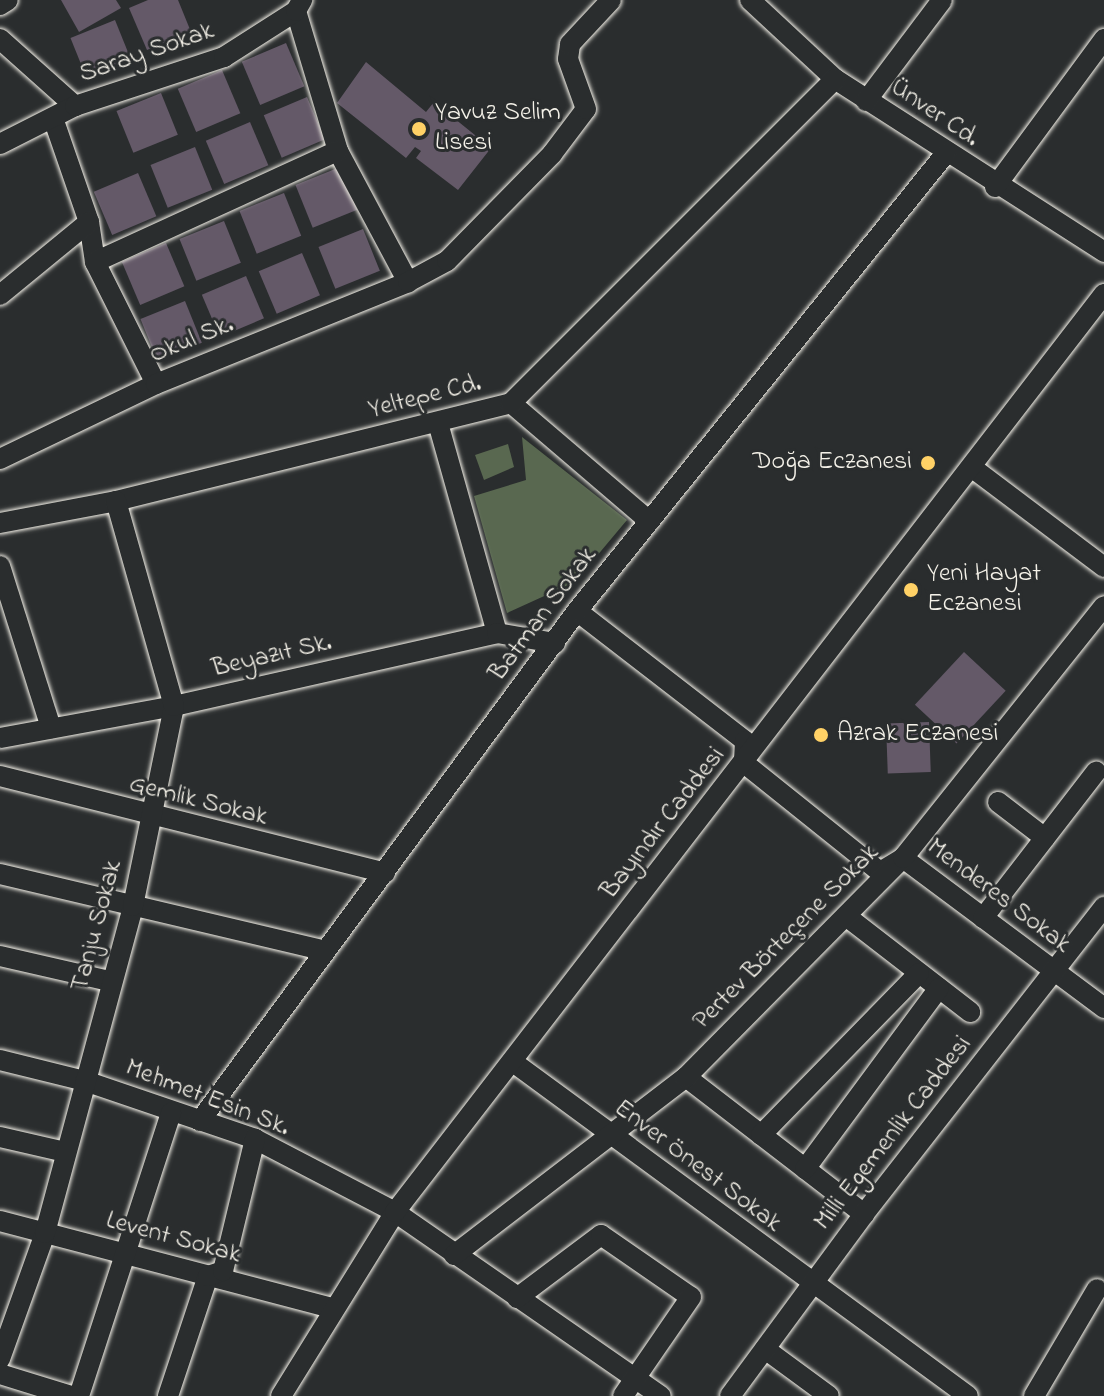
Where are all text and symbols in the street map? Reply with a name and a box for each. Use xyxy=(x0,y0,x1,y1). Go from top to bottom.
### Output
street label: Saray Sokak xyxy=(76,16,218,92)
street label: Ünver Cd. xyxy=(884,73,984,155)
place label: Yavuz Selim Lisesi xyxy=(435,98,561,160)
marker: Yavuz Selim Lisesi xyxy=(410,120,428,138)
street label: Okul Sk. xyxy=(146,310,238,372)
street label: Yeltepe Cd. xyxy=(366,369,484,427)
place label: Doğa Eczanesi xyxy=(753,447,912,479)
marker: Doğa Eczanesi xyxy=(919,454,937,472)
street label: Batman Sokak xyxy=(483,542,605,688)
place label: Yeni Hayat Eczanesi xyxy=(927,559,1041,620)
marker: Yeni Hayat Eczanesi xyxy=(902,581,920,599)
street label: Beyazıt Sk. xyxy=(209,628,335,686)
place label: Azrak Eczanesi xyxy=(837,719,999,751)
marker: Azrak Eczanesi xyxy=(812,726,830,744)
street label: Bayındır Caddesi xyxy=(595,742,733,906)
street label: Gemlik Sokak xyxy=(126,770,270,834)
street label: Menderes Sokak xyxy=(920,833,1076,961)
street label: Pertev Börteçene Sokak xyxy=(688,839,886,1037)
street label: Tanju Sokak xyxy=(66,857,130,995)
street label: Milli Egemenlik Caddesi xyxy=(808,1031,980,1237)
street label: Mehmet Esin Sk. xyxy=(121,1053,293,1145)
street label: Enver Önest Sokak xyxy=(607,1094,787,1240)
street label: Levent Sokak xyxy=(102,1206,244,1272)

